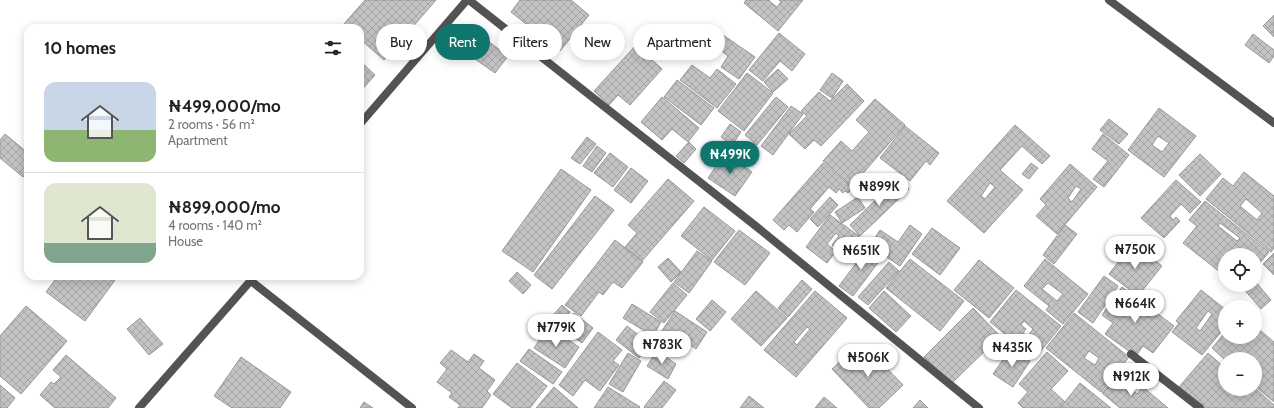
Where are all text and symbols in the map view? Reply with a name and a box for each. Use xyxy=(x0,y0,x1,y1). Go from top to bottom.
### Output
chip: Buy xyxy=(376,24,427,60)
chip: Rent xyxy=(435,24,490,60)
chip: Filters xyxy=(498,24,562,60)
chip: New xyxy=(570,24,625,60)
chip: Apartment xyxy=(633,24,725,60)
icon: filters xyxy=(322,37,344,59)
text: 10 homes xyxy=(44,38,116,58)
text: ₦499,000/mo xyxy=(168,96,281,116)
icon: home xyxy=(76,98,124,146)
text: 2 rooms · 56 m² xyxy=(168,116,255,132)
text: Apartment xyxy=(168,132,228,148)
pin: ₦499K xyxy=(702,141,758,175)
text: ₦499K xyxy=(709,146,751,162)
pin: ₦899K xyxy=(851,173,907,207)
text: ₦899K xyxy=(858,178,900,194)
text: ₦899,000/mo xyxy=(168,197,281,217)
icon: home xyxy=(76,199,124,247)
text: 4 rooms · 140 m² xyxy=(168,217,262,233)
text: House xyxy=(168,233,203,249)
pin: ₦750K xyxy=(1107,236,1163,270)
pin: ₦651K xyxy=(833,237,889,271)
text: ₦750K xyxy=(1114,241,1156,257)
text: ₦651K xyxy=(842,242,880,258)
map controls xyxy=(1218,248,1262,396)
button: locate xyxy=(1218,248,1262,292)
pin: ₦664K xyxy=(1107,290,1163,324)
text: ₦664K xyxy=(1114,295,1156,311)
button: + xyxy=(1218,300,1262,344)
pin: ₦779K xyxy=(528,314,584,348)
text: ₦779K xyxy=(536,319,576,335)
pin: ₦783K xyxy=(634,331,690,365)
pin: ₦435K xyxy=(984,334,1040,368)
text: ₦783K xyxy=(642,336,682,352)
text: ₦435K xyxy=(992,339,1032,355)
pin: ₦506K xyxy=(840,344,896,378)
text: ₦506K xyxy=(847,349,889,365)
button: − xyxy=(1218,352,1262,396)
pin: ₦912K xyxy=(1103,363,1159,397)
text: ₦912K xyxy=(1112,368,1150,384)

